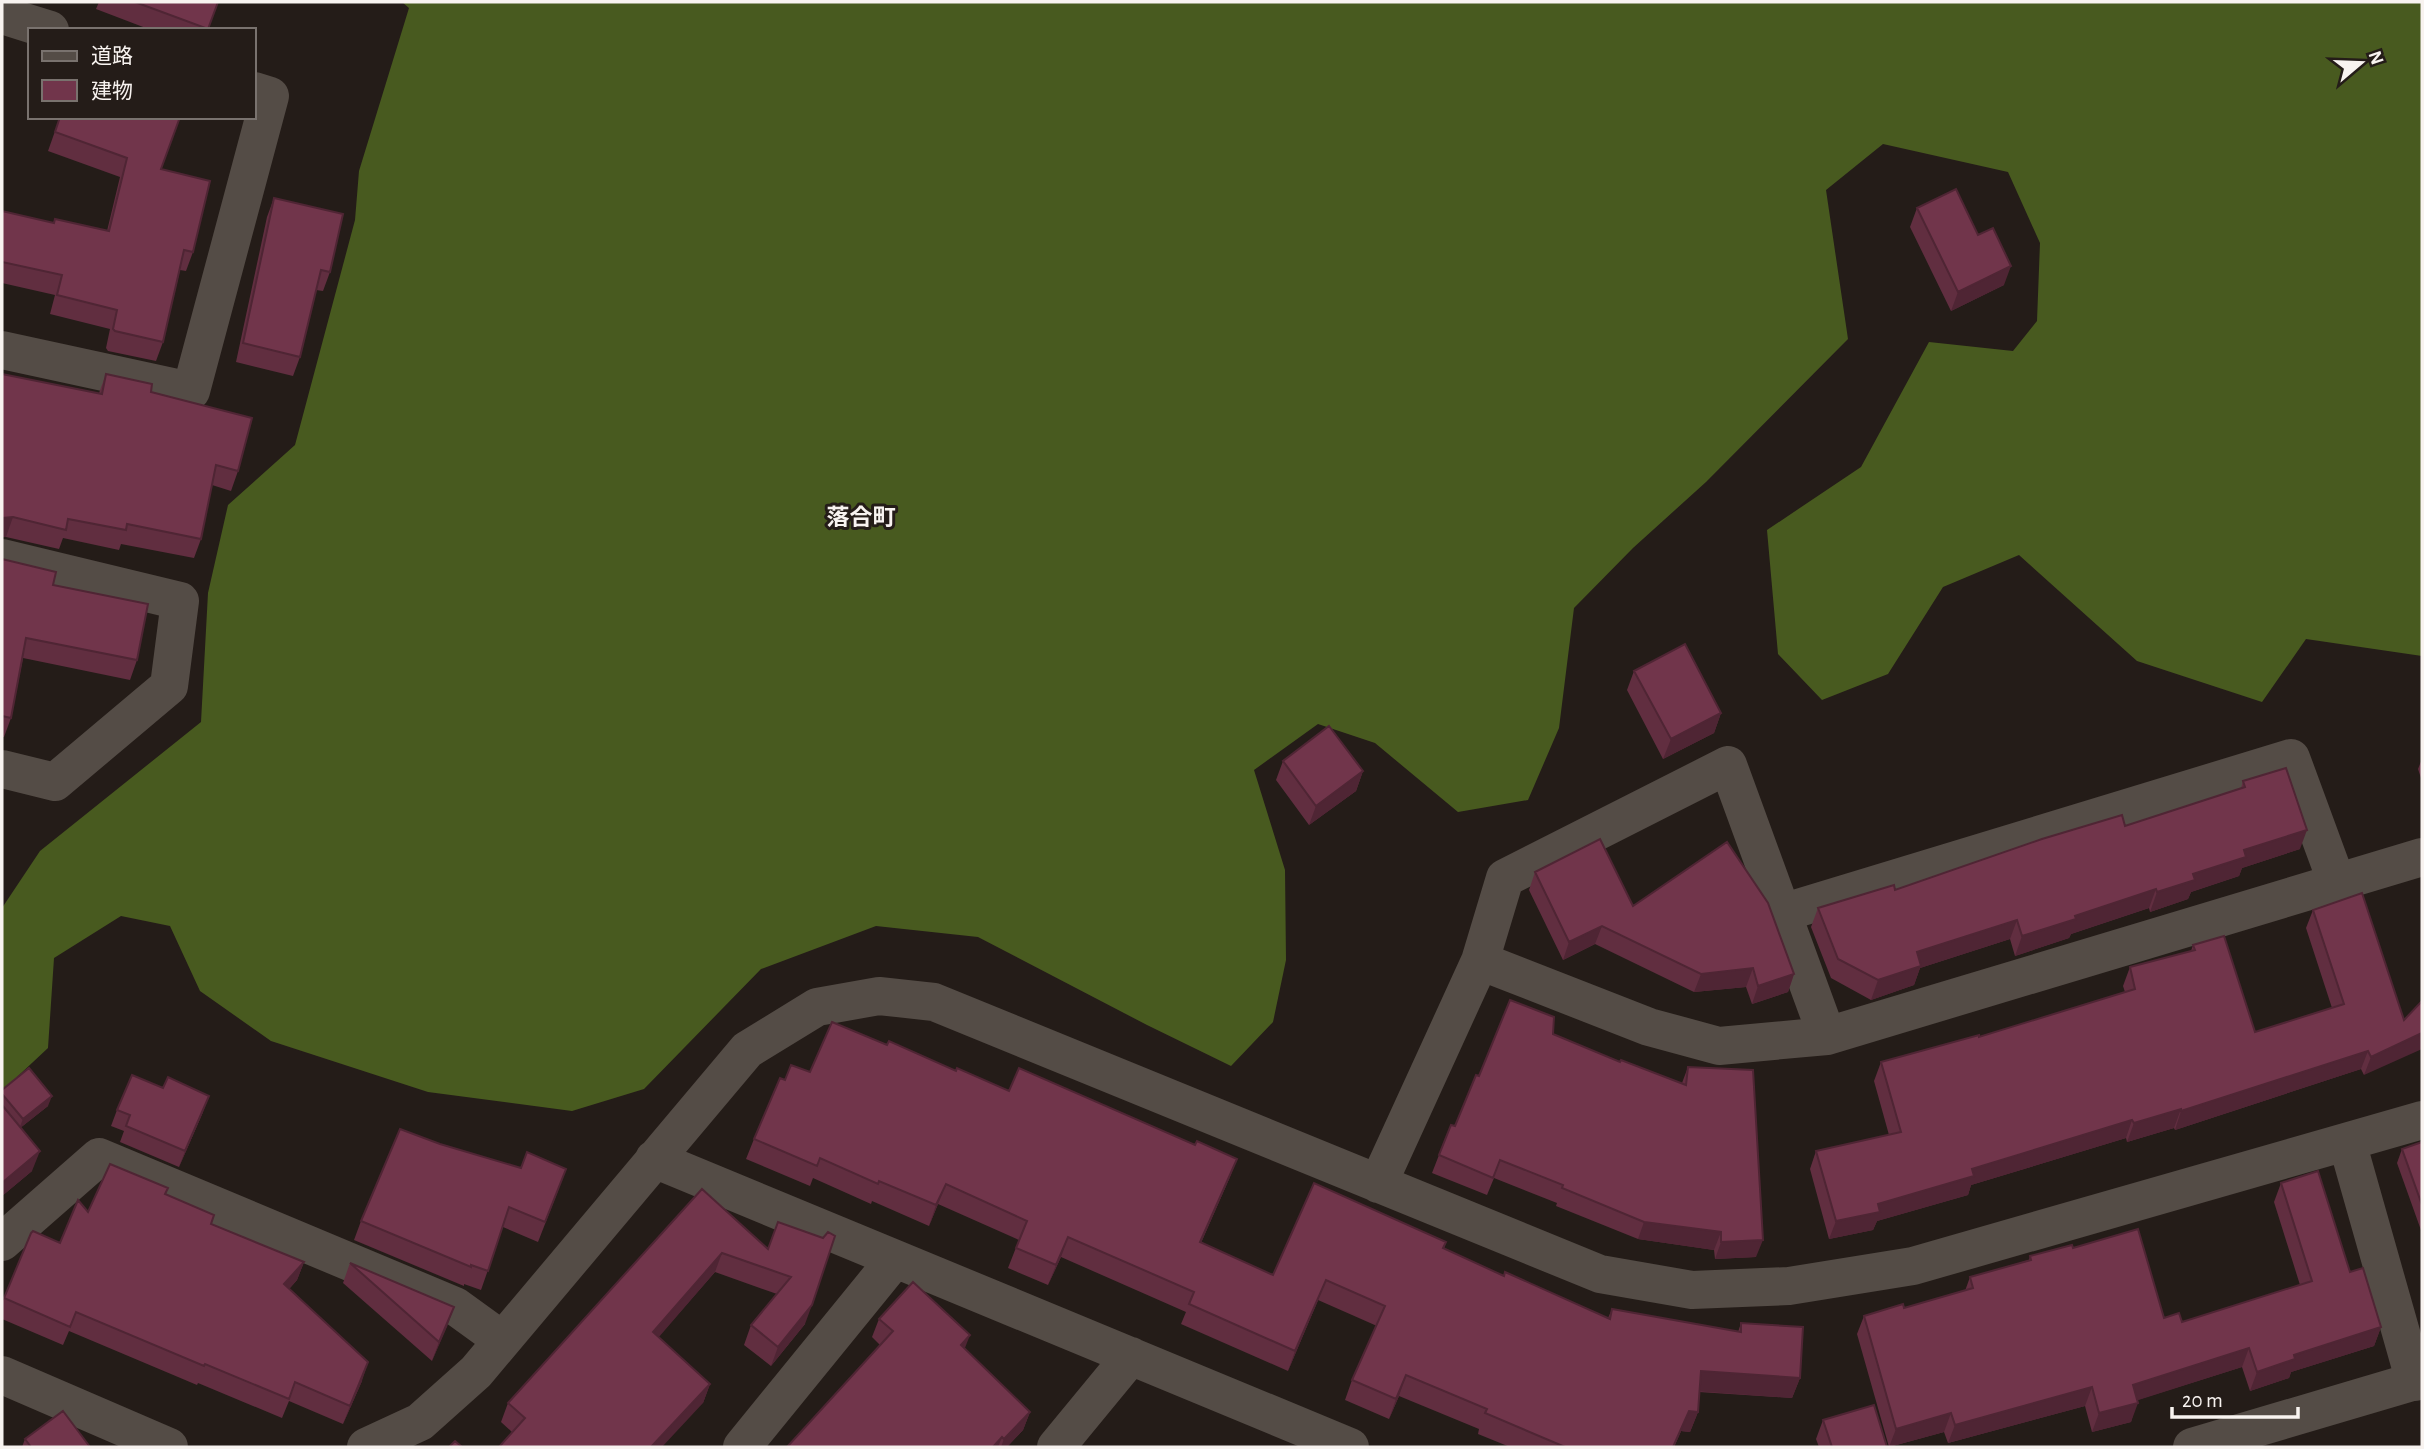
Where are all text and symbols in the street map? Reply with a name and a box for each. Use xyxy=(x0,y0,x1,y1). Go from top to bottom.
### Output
legend xyxy=(28,28,256,119)
north arrow xyxy=(2326,28,2396,98)
text: 道路 xyxy=(91,45,133,67)
text: N xyxy=(2365,49,2387,67)
text: 建物 xyxy=(91,80,133,102)
district label: 落合町 xyxy=(827,505,896,530)
scale bar xyxy=(2172,1376,2298,1420)
text: 20 m xyxy=(2182,1390,2223,1411)

